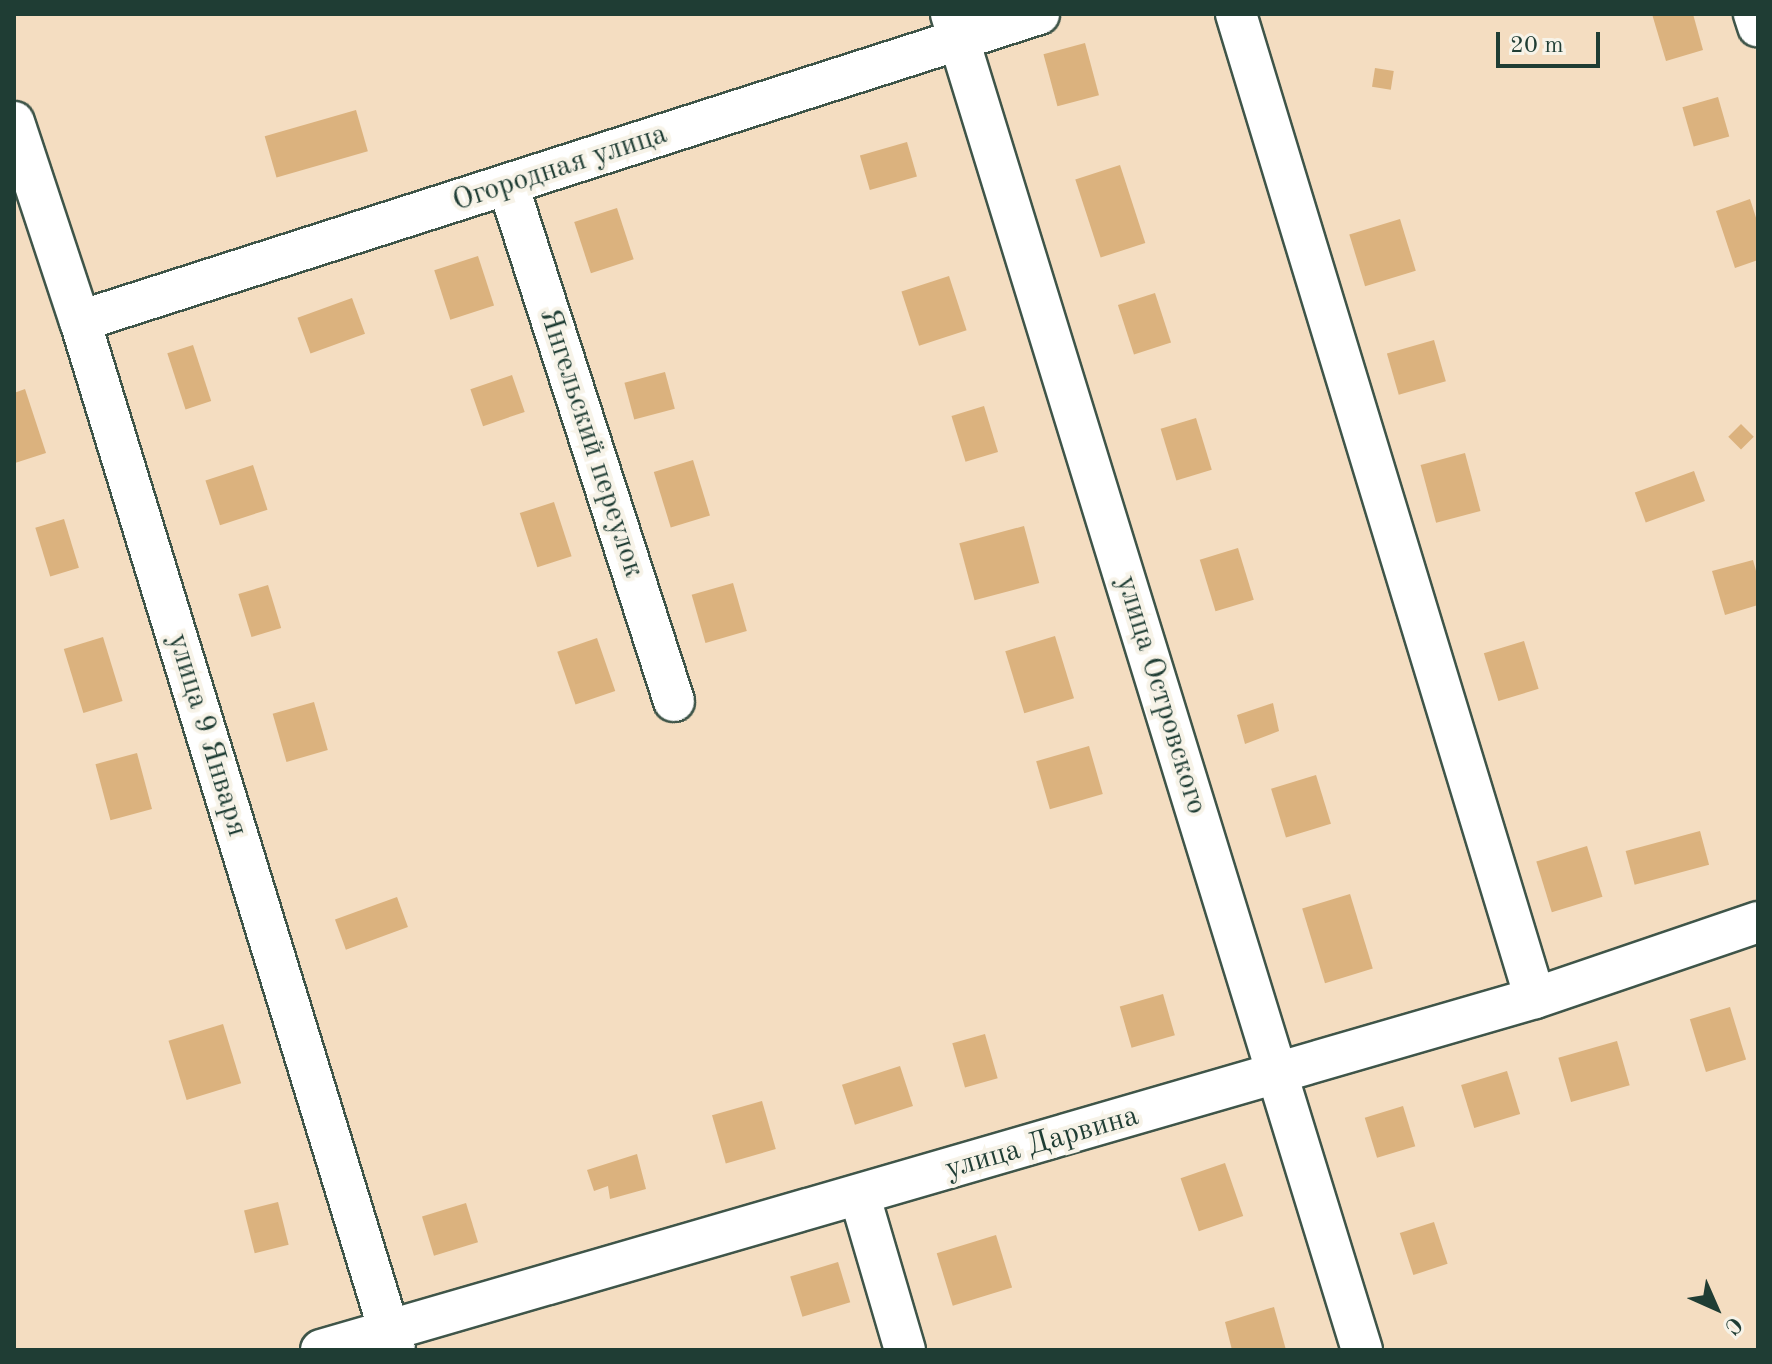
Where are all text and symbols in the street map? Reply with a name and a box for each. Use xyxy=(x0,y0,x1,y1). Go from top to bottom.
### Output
scale bar xyxy=(1500,16,1604,66)
text: 20 m xyxy=(1510,34,1564,58)
street label: Огородная улица xyxy=(448,116,672,220)
street label: Янгельский переулок xyxy=(530,304,652,582)
street label: улица Островского xyxy=(1108,571,1214,819)
street label: улица 9 Января xyxy=(159,629,255,841)
street label: улица Дарвина xyxy=(941,1098,1143,1188)
north arrow xyxy=(1676,1268,1756,1348)
text: С xyxy=(1720,1312,1746,1338)

